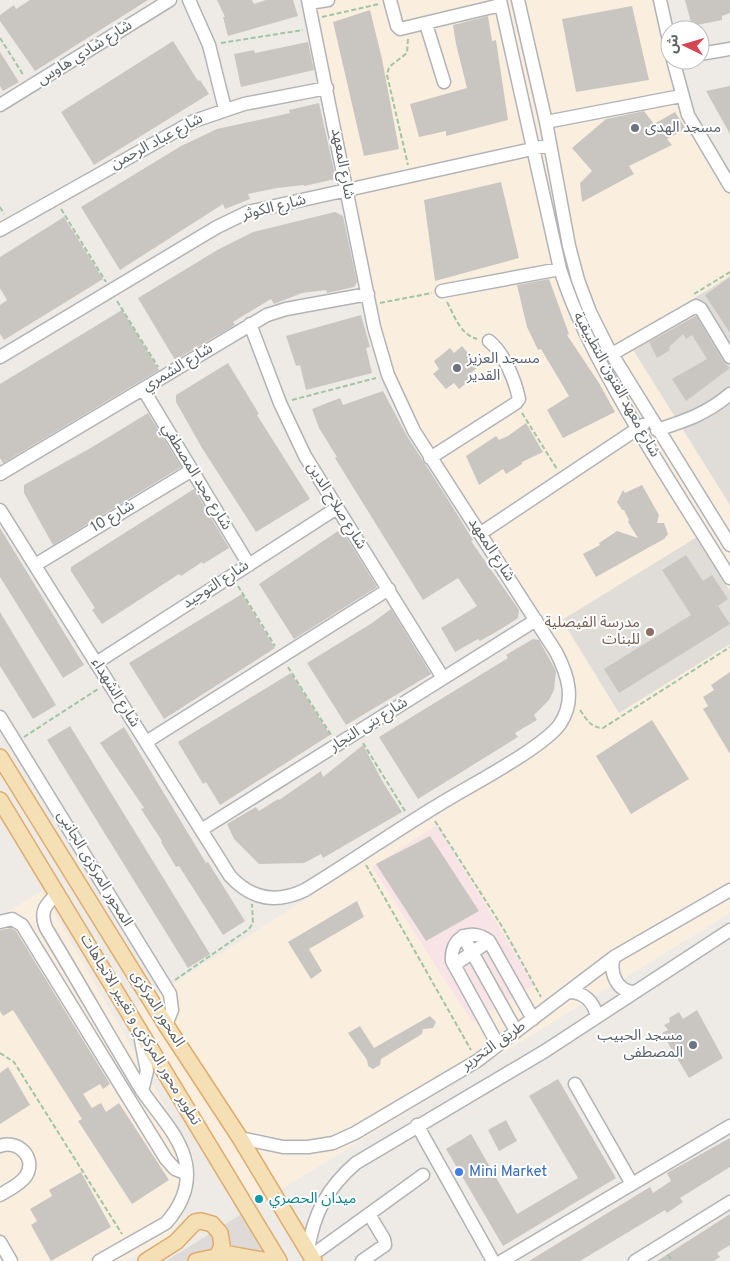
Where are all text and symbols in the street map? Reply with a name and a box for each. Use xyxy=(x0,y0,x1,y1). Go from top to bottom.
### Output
street label: شارع شادي هاوس xyxy=(34,16,137,91)
north arrow xyxy=(660,20,710,70)
text: ش xyxy=(664,34,683,54)
street label: شارع عباد الرحمن xyxy=(108,110,207,175)
place label: مسجد الهدى xyxy=(645,119,721,138)
marker: مسجد الهدى xyxy=(629,122,641,134)
street label: شارع المعهد xyxy=(325,127,358,202)
street label: شارع الكوثر xyxy=(239,191,308,226)
street label: شارع معهد الفنون التطبيقية xyxy=(567,309,664,462)
street label: شارع الشمري xyxy=(139,339,217,397)
place label: مسجد العزيز القدير xyxy=(466,350,540,386)
marker: مسجد العزيز القدير xyxy=(451,362,463,374)
street label: شارع مجد المصطفي xyxy=(156,420,235,535)
street label: شارع صلاح الدين xyxy=(301,459,370,554)
street label: شارع 10 xyxy=(88,496,139,538)
street label: شارع المعهد xyxy=(463,515,519,586)
street label: شارع التوحيد xyxy=(179,556,253,614)
place label: مدرسة الفيصلية للبنات xyxy=(544,614,640,650)
marker: مدرسة الفيصلية للبنات xyxy=(644,626,656,638)
street label: شارع الشهداء xyxy=(85,655,144,732)
street label: شارع بنى النجار xyxy=(326,693,412,758)
street label: المحور المركزى الجانبى xyxy=(52,808,136,930)
street label: تطوير محور المركزي و تغيير الاتجاهات xyxy=(75,931,205,1129)
street label: المحور المركزى xyxy=(126,967,188,1051)
street label: طريق التحرير xyxy=(457,1017,530,1076)
place label: مسجد الحبيب المصطفى xyxy=(597,1027,683,1063)
marker: مسجد الحبيب المصطفى xyxy=(687,1039,699,1051)
place label: Mini Market xyxy=(469,1163,547,1182)
marker: Mini Market xyxy=(453,1166,465,1178)
place label: ميدان الحصري xyxy=(269,1190,356,1209)
marker: ميدان الحصري xyxy=(253,1193,265,1205)

